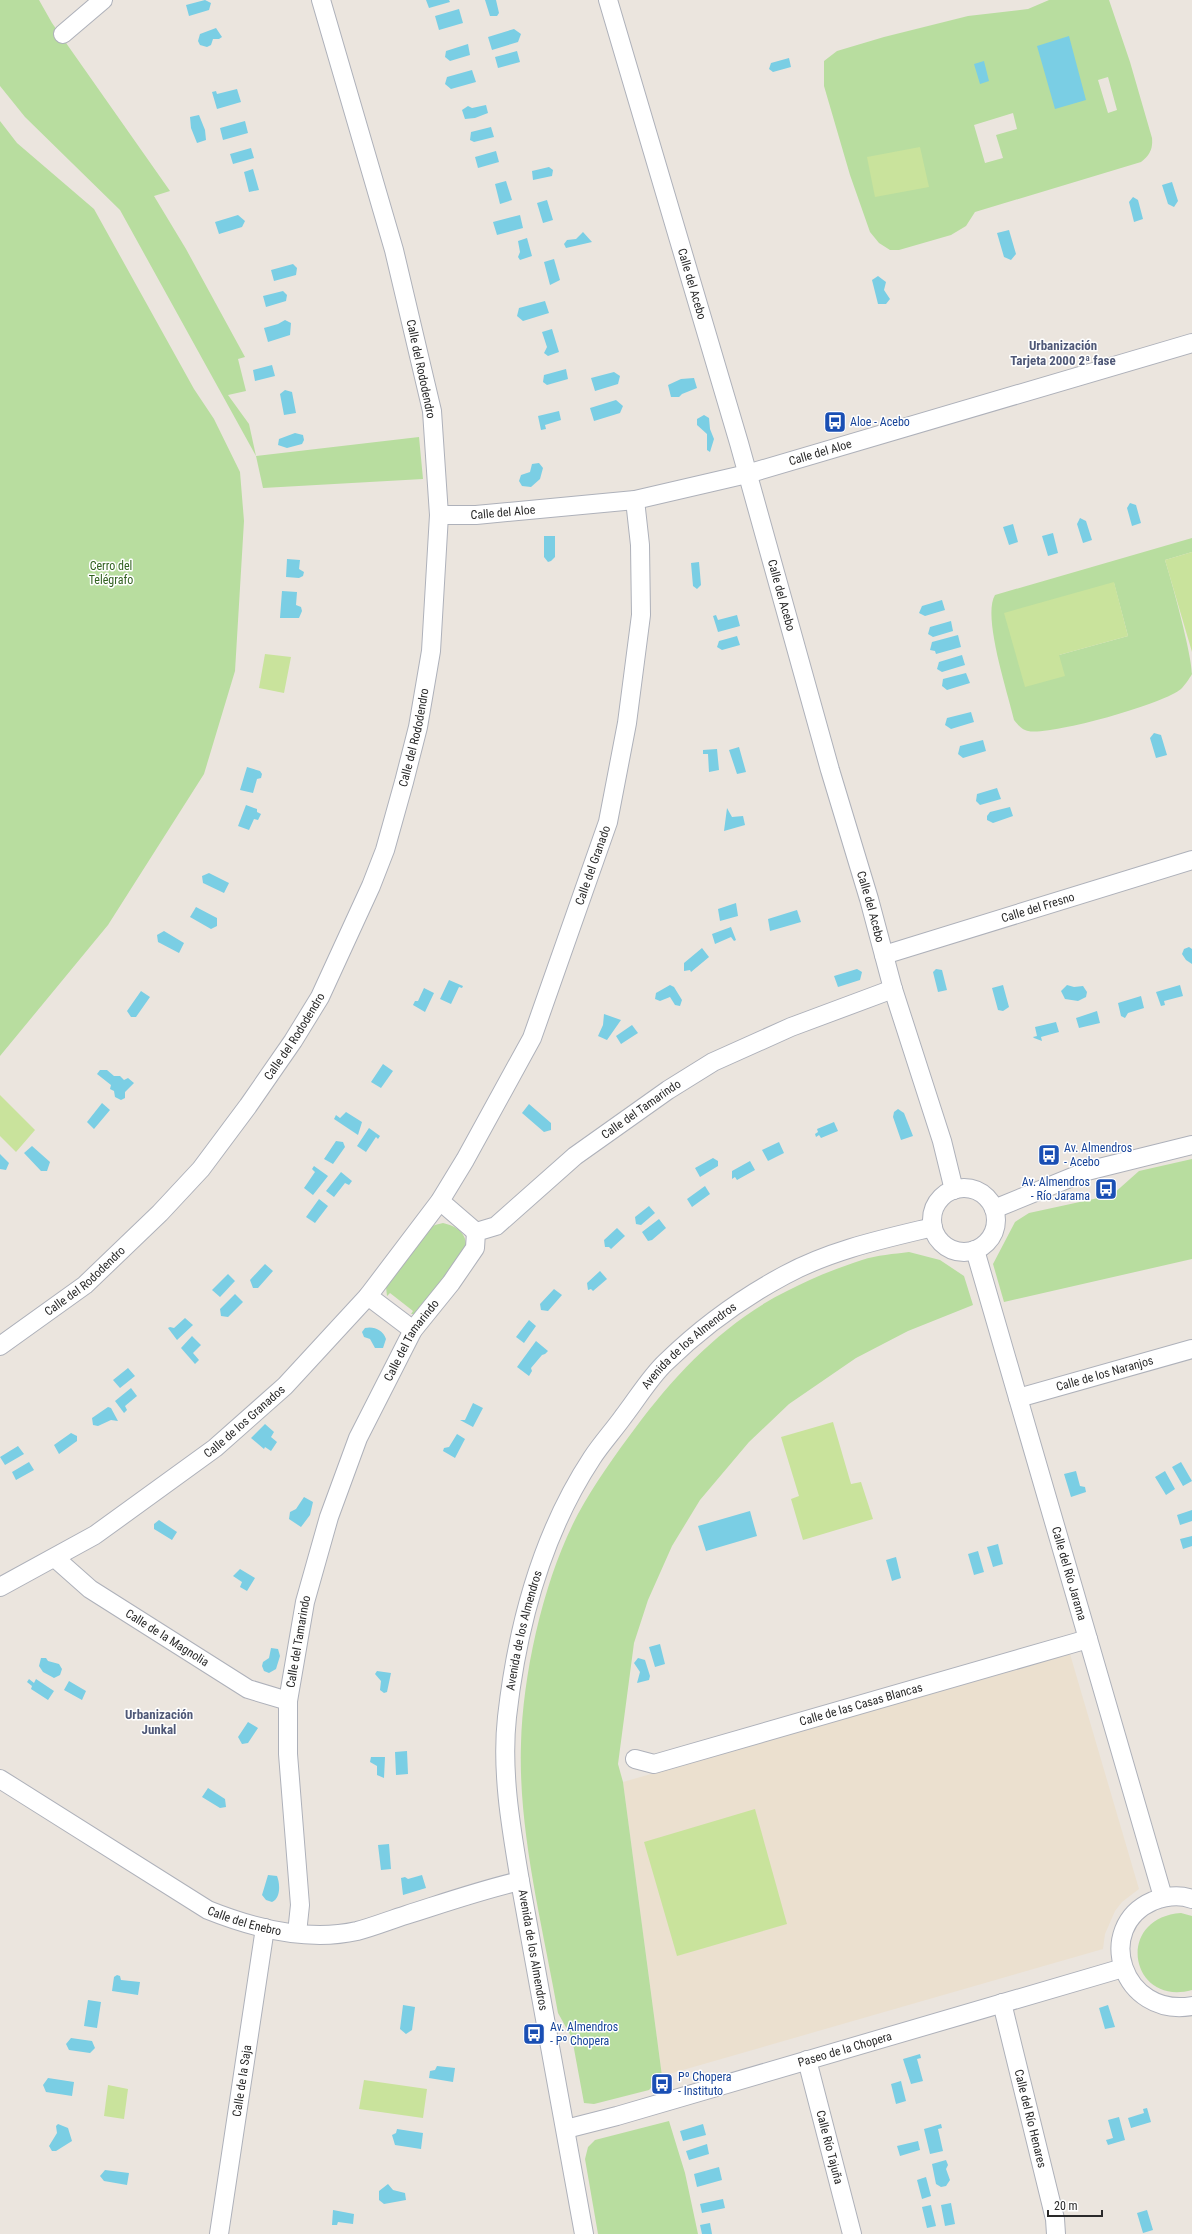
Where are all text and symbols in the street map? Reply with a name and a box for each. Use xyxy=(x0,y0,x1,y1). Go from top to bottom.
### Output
street label: Calle del Acebo xyxy=(675,247,709,321)
street label: Calle del Rododendro xyxy=(404,318,438,420)
district label: Urbanización Tarjeta 2000 2ª fase xyxy=(1010,338,1116,368)
bus stop icon: Aloe - Acebo xyxy=(822,409,848,435)
place label: Aloe - Acebo xyxy=(850,415,910,429)
street label: Calle del Aloe xyxy=(787,436,854,468)
street label: Calle del Aloe xyxy=(471,502,536,522)
street label: Calle del Acebo xyxy=(765,558,798,633)
park label: Cerro del Telégrafo xyxy=(89,559,133,587)
street label: Calle del Rododendro xyxy=(396,687,432,789)
street label: Calle del Granado xyxy=(572,824,613,907)
street label: Calle del Acebo xyxy=(854,869,887,944)
street label: Calle del Fresno xyxy=(1000,890,1076,925)
street label: Calle del Rododendro xyxy=(261,991,328,1083)
street label: Calle del Tamarindo xyxy=(599,1077,683,1142)
place label: Av. Almendros - Acebo xyxy=(1064,1141,1132,1169)
bus stop icon: Av. Almendros - Acebo xyxy=(1036,1142,1062,1168)
place label: Av. Almendros - Río Jarama xyxy=(1022,1175,1090,1203)
bus stop icon: Av. Almendros - Río Jarama xyxy=(1093,1176,1119,1202)
street label: Calle del Rododendro xyxy=(42,1243,128,1319)
street label: Calle del Tamarindo xyxy=(381,1297,442,1384)
street label: Avenida de los Almendros xyxy=(639,1300,739,1392)
street label: Calle de los Naranjos xyxy=(1054,1353,1155,1394)
street label: Calle de los Granados xyxy=(201,1382,288,1461)
street label: Calle del Río Jarama xyxy=(1049,1525,1089,1622)
street label: Avenida de los Almendros xyxy=(503,1569,545,1692)
street label: Calle del Tamarindo xyxy=(283,1594,314,1689)
street label: Calle de la Magnolia xyxy=(123,1606,212,1670)
street label: Calle de las Casas Blancas xyxy=(798,1680,924,1729)
district label: Urbanización Junkal xyxy=(125,1707,193,1737)
street label: Avenida de los Almendros xyxy=(515,1888,551,2012)
street label: Calle del Enebro xyxy=(205,1903,282,1938)
place label: Av. Almendros - Pº Chopera xyxy=(550,2020,618,2048)
bus stop icon: Av. Almendros - Pº Chopera xyxy=(521,2021,547,2047)
street label: Paseo de la Chopera xyxy=(796,2029,894,2070)
street label: Calle de la Saja xyxy=(230,2044,254,2118)
street label: Calle del Río Henares xyxy=(1012,2068,1049,2169)
place label: Pº Chopera - Instituto xyxy=(678,2070,732,2098)
bus stop icon: Pº Chopera - Instituto xyxy=(649,2071,675,2097)
street label: Calle Río Tajuña xyxy=(813,2109,846,2186)
scale bar xyxy=(1048,2192,1102,2218)
text: 20 m xyxy=(1054,2199,1078,2213)

